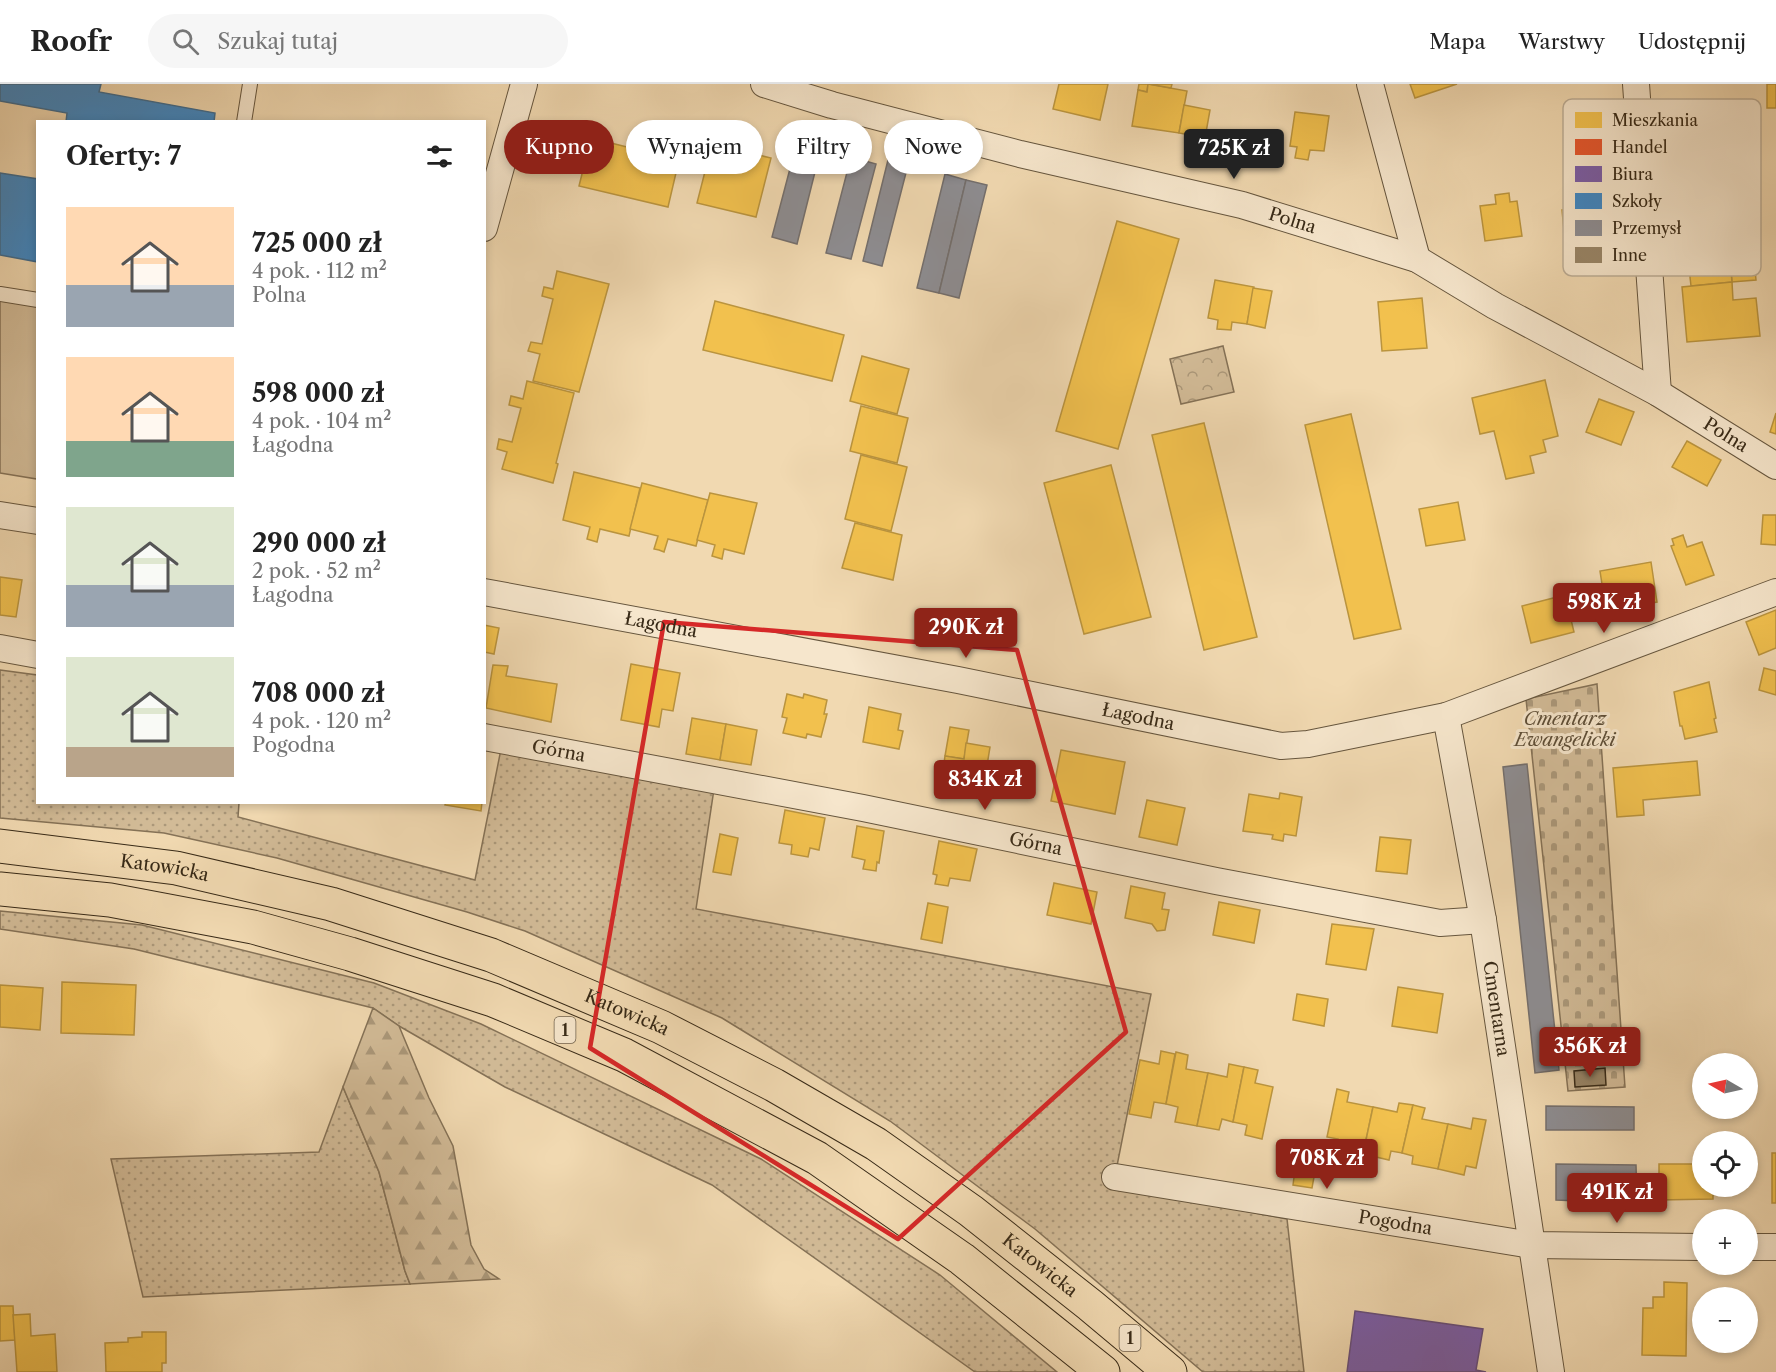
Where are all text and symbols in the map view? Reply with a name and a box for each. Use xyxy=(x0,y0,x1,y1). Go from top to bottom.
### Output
search box xyxy=(148,14,568,68)
text: Roofr xyxy=(30,24,112,58)
icon: search xyxy=(169,25,202,58)
text: Szukaj tutaj xyxy=(217,28,338,55)
text: Mapa xyxy=(1429,29,1485,54)
text: Warstwy xyxy=(1518,29,1605,54)
text: Udostępnij xyxy=(1638,29,1746,54)
legend xyxy=(1563,99,1761,276)
text: Mieszkania xyxy=(1612,110,1698,130)
chip: Kupno xyxy=(504,120,614,174)
chip: Wynajem xyxy=(626,120,763,174)
chip: Filtry xyxy=(775,120,872,174)
chip: Nowe xyxy=(884,120,983,174)
pin: 725K zł xyxy=(1179,129,1289,180)
text: 725K zł xyxy=(1198,136,1270,160)
text: Handel xyxy=(1612,137,1668,157)
text: Oferty: 7 xyxy=(66,140,181,172)
icon: filters xyxy=(423,140,456,173)
text: Biura xyxy=(1612,164,1654,184)
text: Szkoły xyxy=(1612,191,1663,211)
street label: Polna xyxy=(1266,203,1319,238)
text: Przemysł xyxy=(1612,218,1682,238)
text: 725 000 zł xyxy=(252,227,382,259)
icon: home xyxy=(114,231,186,303)
text: Inne xyxy=(1612,245,1647,265)
text: 4 pok. · 112 m² xyxy=(252,259,387,283)
text: Polna xyxy=(252,283,306,307)
text: 598 000 zł xyxy=(252,377,385,409)
icon: home xyxy=(114,381,186,453)
text: 4 pok. · 104 m² xyxy=(252,409,391,433)
street label: Polna xyxy=(1699,413,1753,457)
text: Łagodna xyxy=(252,433,334,457)
text: 290 000 zł xyxy=(252,527,386,559)
icon: home xyxy=(114,531,186,603)
text: 2 pok. · 52 m² xyxy=(252,559,381,583)
text: Łagodna xyxy=(252,583,334,607)
pin: 598K zł xyxy=(1549,583,1659,634)
text: 598K zł xyxy=(1567,590,1641,614)
street label: Łagodna xyxy=(623,607,700,642)
pin: 290K zł xyxy=(911,608,1021,659)
text: 290K zł xyxy=(928,615,1004,639)
text: 708 000 zł xyxy=(252,677,385,709)
icon: home xyxy=(114,681,186,753)
street label: Łagodna xyxy=(1100,699,1177,735)
park label: Cmentarz Ewangelicki xyxy=(1513,708,1617,751)
text: 4 pok. · 120 m² xyxy=(252,709,391,733)
text: Pogodna xyxy=(252,733,335,757)
street label: Górna xyxy=(530,735,588,767)
pin: 834K zł xyxy=(930,760,1040,811)
text: 834K zł xyxy=(948,767,1022,791)
street label: Górna xyxy=(1007,827,1065,860)
street label: Katowicka xyxy=(119,850,212,886)
street label: Cmentarna xyxy=(1478,959,1514,1058)
street label: Katowicka xyxy=(581,985,673,1041)
road number: 1 xyxy=(554,1017,576,1043)
pin: 356K zł xyxy=(1535,1027,1645,1078)
text: 356K zł xyxy=(1553,1034,1627,1058)
north arrow xyxy=(1692,1053,1758,1119)
map controls xyxy=(1692,1053,1758,1353)
button: locate xyxy=(1692,1131,1758,1197)
pin: 708K zł xyxy=(1272,1139,1382,1190)
text: 708K zł xyxy=(1290,1146,1364,1170)
pin: 491K zł xyxy=(1562,1173,1672,1224)
text: 491K zł xyxy=(1581,1180,1653,1204)
street label: Pogodna xyxy=(1357,1206,1434,1240)
button: + xyxy=(1692,1209,1758,1275)
street label: Katowicka xyxy=(998,1229,1082,1302)
button: − xyxy=(1692,1287,1758,1353)
road number: 1 xyxy=(1120,1325,1140,1351)

